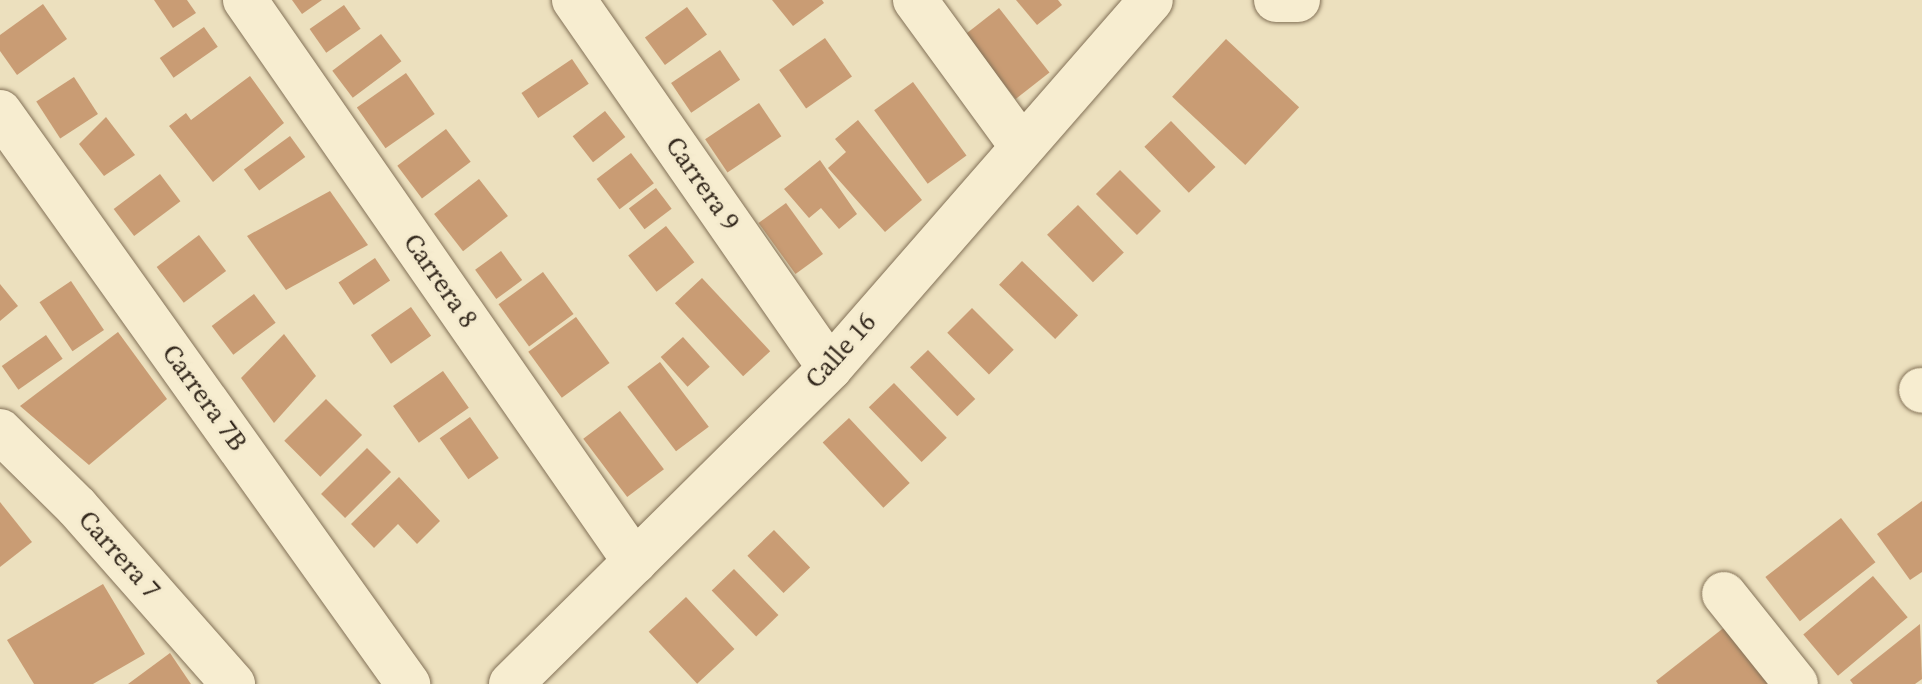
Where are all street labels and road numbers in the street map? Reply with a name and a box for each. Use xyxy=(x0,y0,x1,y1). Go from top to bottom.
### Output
street label: Carrera 9 xyxy=(658,131,746,237)
street label: Carrera 8 xyxy=(396,228,484,334)
street label: Calle 16 xyxy=(799,307,883,395)
street label: Carrera 7B xyxy=(155,339,253,457)
street label: Carrera 7 xyxy=(71,505,167,605)

